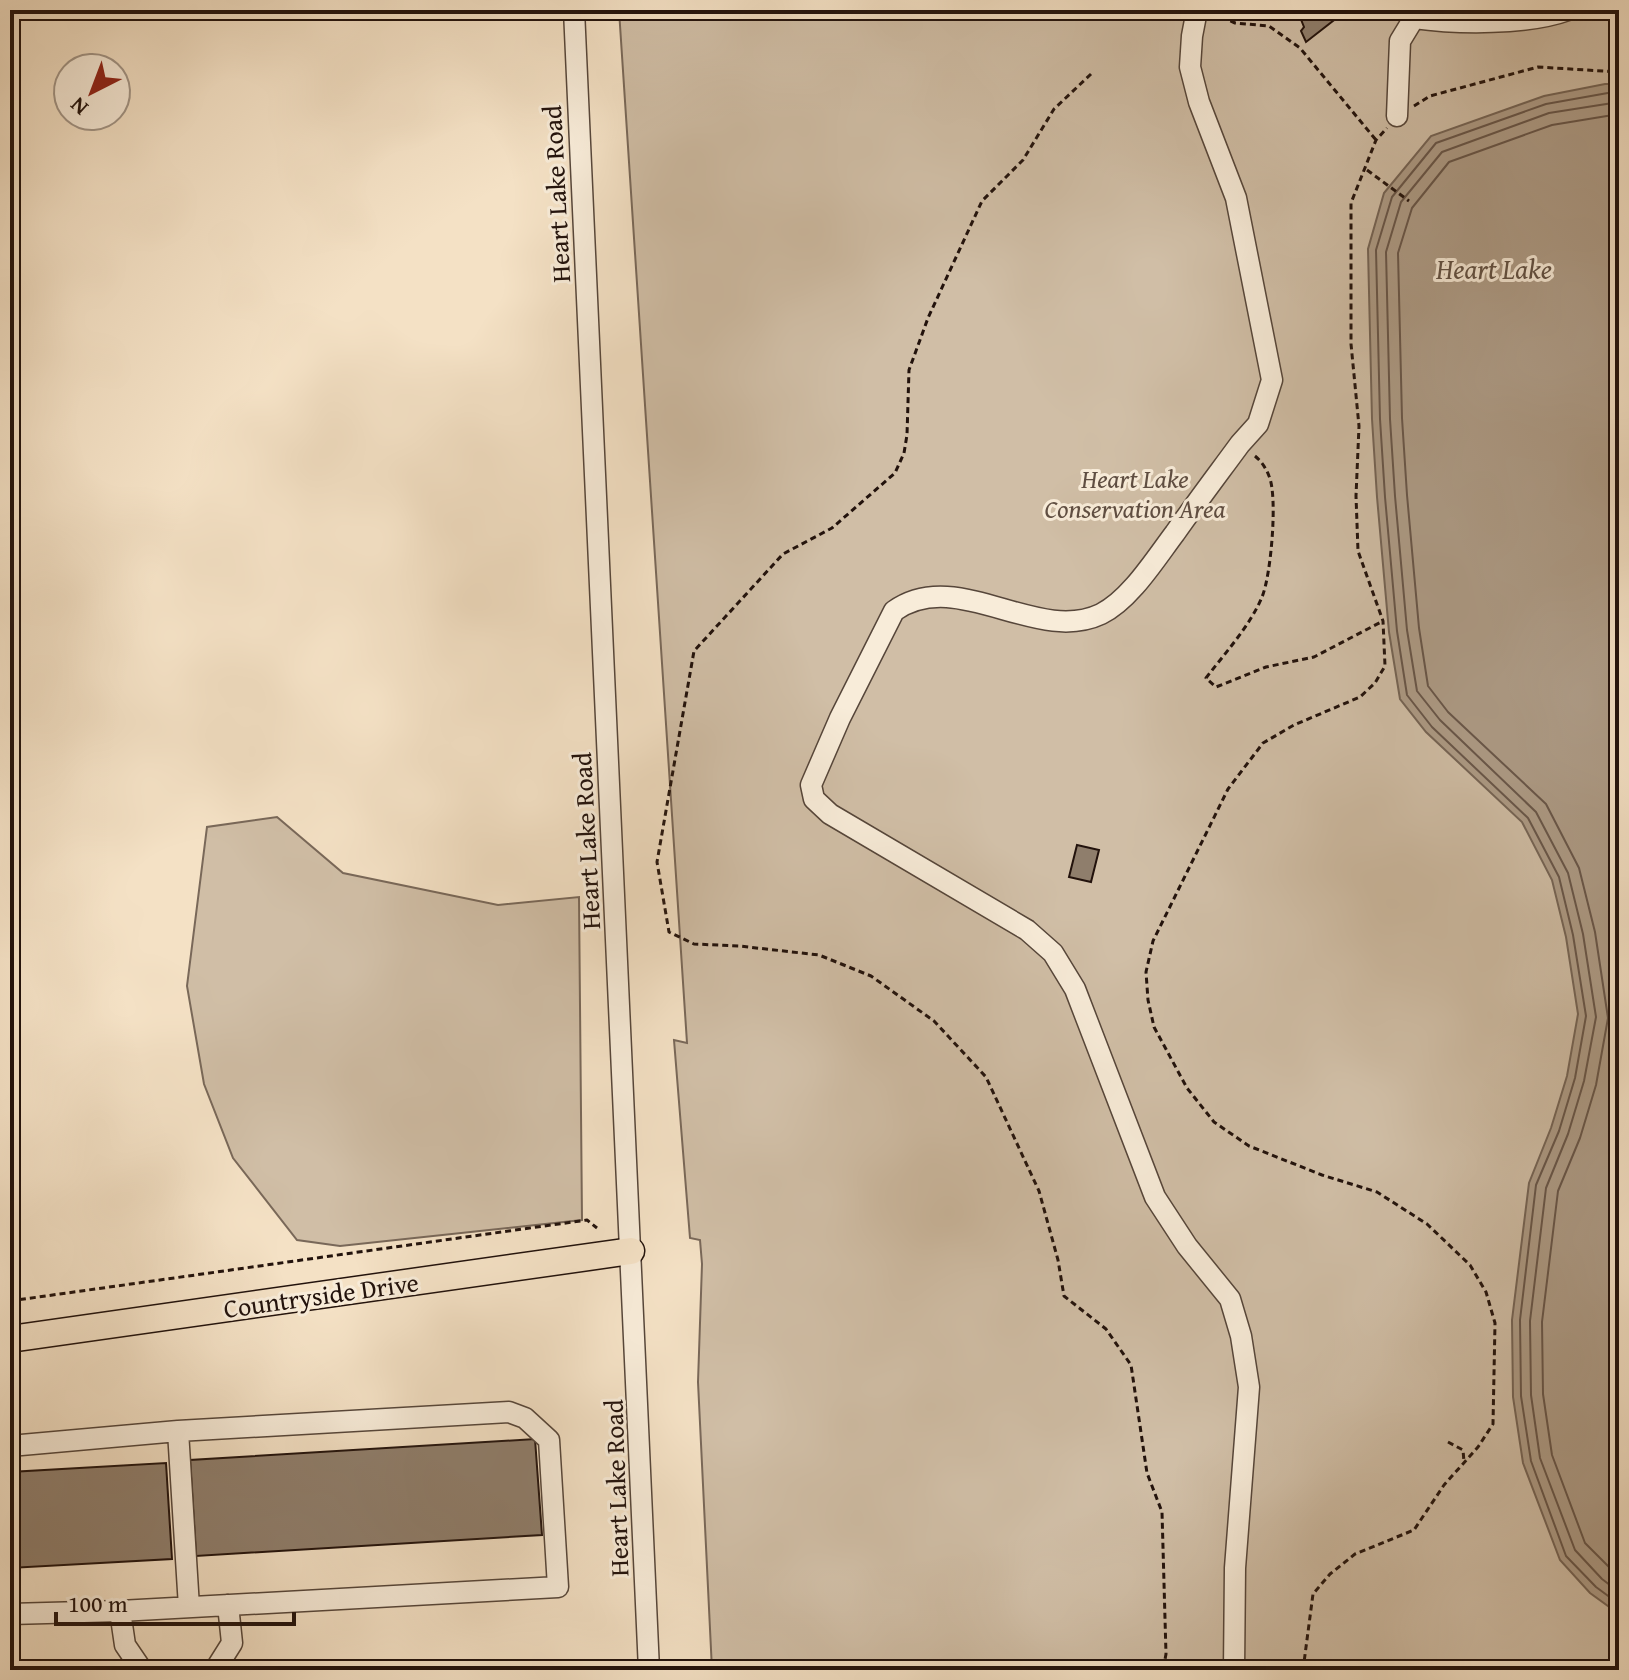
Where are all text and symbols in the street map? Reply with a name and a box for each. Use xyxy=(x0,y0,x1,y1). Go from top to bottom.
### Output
north arrow xyxy=(52,52,132,132)
text: N xyxy=(62,90,95,124)
street label: Heart Lake Road xyxy=(532,104,580,284)
water label: Heart Lake xyxy=(1435,248,1552,289)
park label: Heart Lake Conservation Area xyxy=(1045,459,1225,528)
street label: Heart Lake Road xyxy=(562,751,610,931)
street label: Countryside Drive xyxy=(221,1262,421,1328)
street label: Heart Lake Road xyxy=(593,1399,639,1577)
scale bar xyxy=(56,1576,294,1626)
text: 100 m xyxy=(68,1586,128,1621)

